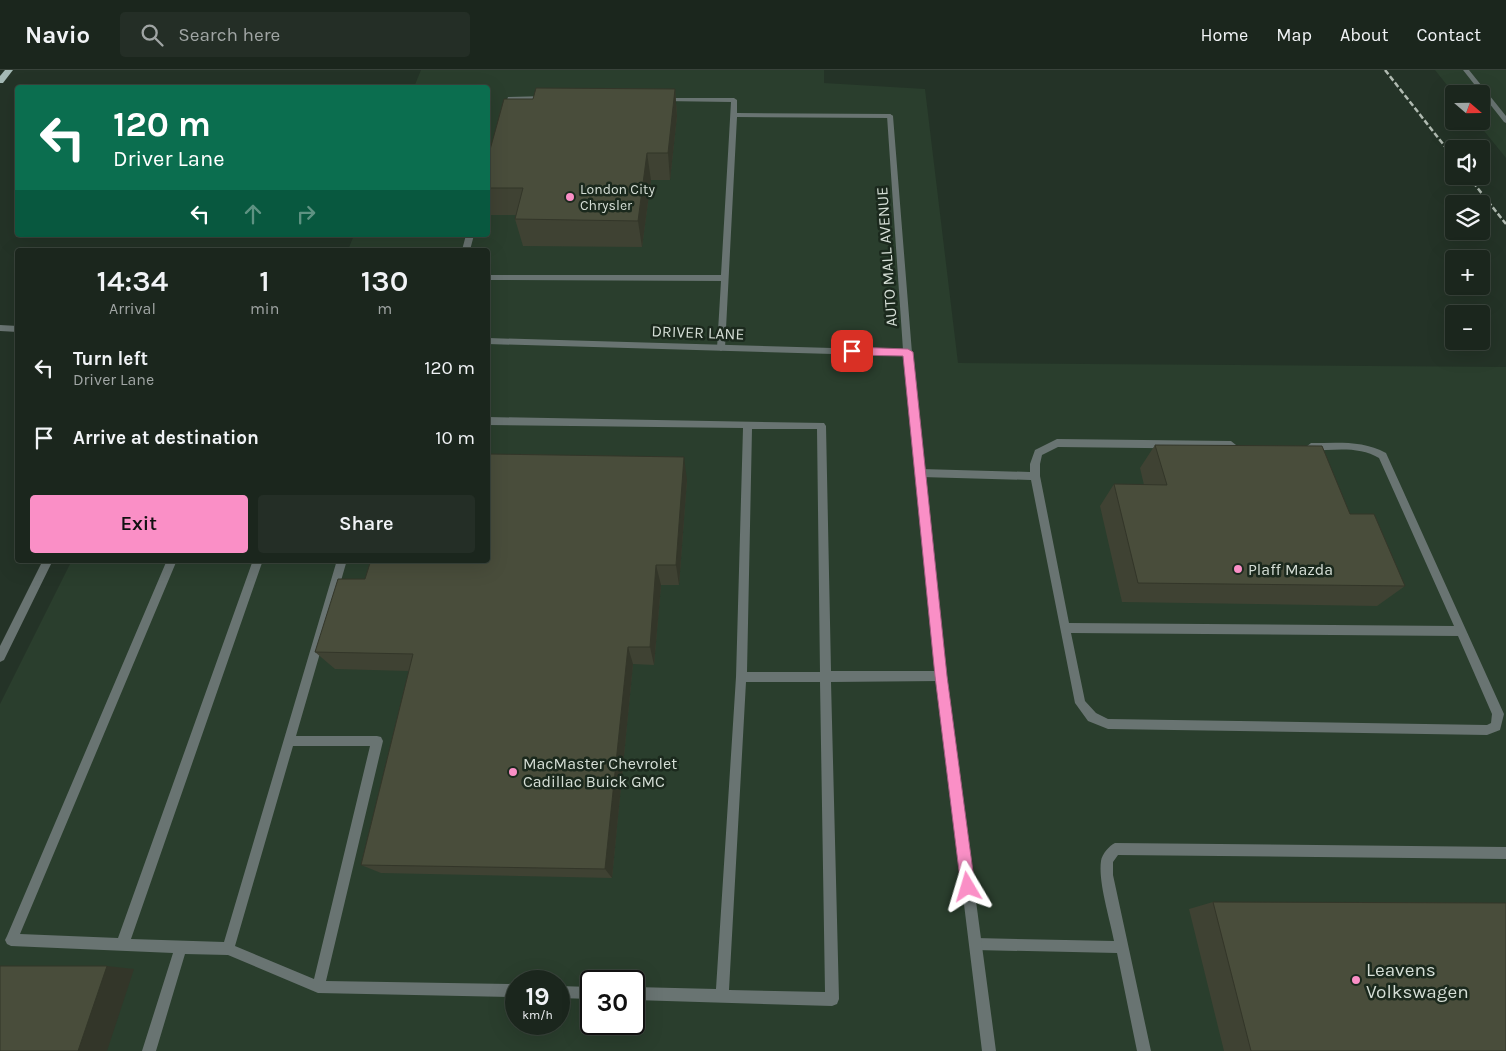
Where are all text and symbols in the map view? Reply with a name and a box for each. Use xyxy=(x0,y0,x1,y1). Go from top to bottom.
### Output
search box xyxy=(120,12,470,57)
text: Navio xyxy=(25,21,90,49)
icon: search xyxy=(138,21,166,49)
text: Search here xyxy=(178,24,280,46)
text: Home xyxy=(1200,24,1248,46)
text: Map xyxy=(1276,24,1312,46)
text: About xyxy=(1340,24,1389,46)
text: Contact xyxy=(1417,24,1481,46)
north arrow xyxy=(1445,85,1490,130)
map controls xyxy=(1445,85,1490,350)
text: 120 m xyxy=(113,104,211,145)
icon: left xyxy=(30,105,95,170)
button: sound xyxy=(1445,140,1490,185)
text: Driver Lane xyxy=(113,146,225,172)
place label: London City Chrysler xyxy=(580,181,655,214)
street label: AUTO MALL AVENUE xyxy=(872,186,901,328)
marker: London City Chrysler xyxy=(564,191,576,203)
button: layers xyxy=(1445,195,1490,240)
icon: left xyxy=(186,200,214,228)
icon: ahead xyxy=(239,200,267,228)
icon: right xyxy=(292,200,320,228)
button: + xyxy=(1445,250,1490,295)
text: 14:34 xyxy=(97,263,168,299)
text: 1 xyxy=(259,263,270,299)
text: 130 xyxy=(361,263,408,299)
text: Arrival xyxy=(109,299,156,318)
text: min xyxy=(250,299,279,318)
text: m xyxy=(377,299,392,318)
button: − xyxy=(1445,305,1490,350)
street label: DRIVER LANE xyxy=(651,321,745,344)
pin xyxy=(831,330,873,372)
icon: arrive xyxy=(838,337,866,365)
text: Turn left xyxy=(73,348,148,370)
icon: left xyxy=(30,354,58,382)
text: 120 m xyxy=(424,357,475,379)
text: Driver Lane xyxy=(73,370,154,389)
icon: arrive xyxy=(30,424,58,452)
text: Arrive at destination xyxy=(73,427,259,449)
text: 10 m xyxy=(435,427,475,449)
button: Exit xyxy=(30,495,248,553)
button: Share xyxy=(258,495,475,553)
place label: Plaff Mazda xyxy=(1248,560,1333,579)
marker: Plaff Mazda xyxy=(1232,563,1244,575)
place label: MacMaster Chevrolet Cadillac Buick GMC xyxy=(523,754,677,791)
marker: MacMaster Chevrolet Cadillac Buick GMC xyxy=(507,766,519,778)
position arrow xyxy=(941,860,993,912)
place label: Leavens Volkswagen xyxy=(1366,959,1469,1003)
speed limit sign: 30 xyxy=(580,970,645,1035)
marker: Leavens Volkswagen xyxy=(1350,974,1362,986)
text: 19 xyxy=(525,982,550,1011)
text: km/h xyxy=(522,1008,553,1022)

